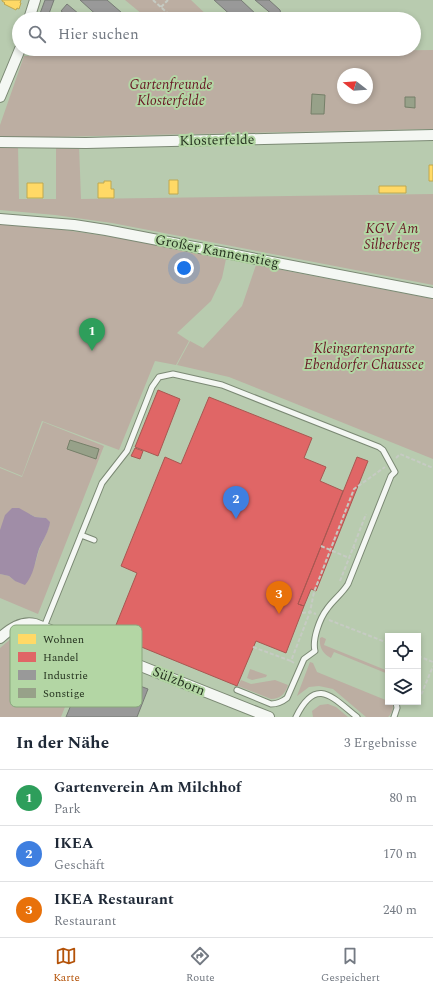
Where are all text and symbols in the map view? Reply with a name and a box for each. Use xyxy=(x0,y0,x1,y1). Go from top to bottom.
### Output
search box xyxy=(12,12,421,56)
icon: search xyxy=(26,23,48,45)
text: Hier suchen xyxy=(58,23,139,46)
north arrow xyxy=(337,68,373,104)
park label: Gartenfreunde Klosterfelde xyxy=(129,74,213,111)
street label: Klosterfelde xyxy=(179,129,255,151)
park label: KGV Am Silberberg xyxy=(364,218,421,255)
street label: Großer Kannenstieg xyxy=(153,229,281,273)
your location xyxy=(174,258,194,278)
pin: 1 xyxy=(79,318,105,351)
park label: Kleingartensparte Ebendorfer Chaussee xyxy=(304,338,424,375)
pin: 2 xyxy=(223,486,249,519)
pin: 3 xyxy=(266,581,292,614)
legend xyxy=(10,625,142,707)
text: Wohnen xyxy=(43,631,84,648)
map controls xyxy=(385,633,421,705)
button: locate xyxy=(385,633,421,669)
text: Handel xyxy=(43,649,78,666)
street label: Sülzborn xyxy=(150,661,208,701)
text: Industrie xyxy=(43,667,88,684)
button: layers xyxy=(385,669,421,705)
text: Sonstige xyxy=(43,685,85,702)
text: In der Nähe xyxy=(16,730,109,756)
text: 3 Ergebnisse xyxy=(344,733,417,753)
text: Gartenverein Am Milchhof xyxy=(54,776,241,799)
text: 1 xyxy=(25,788,33,808)
text: 80 m xyxy=(390,788,417,808)
text: Park xyxy=(54,799,81,819)
text: IKEA xyxy=(54,832,94,855)
text: 2 xyxy=(25,844,33,864)
text: 170 m xyxy=(383,844,417,864)
text: Geschäft xyxy=(54,855,105,875)
text: IKEA Restaurant xyxy=(54,888,174,911)
text: 3 xyxy=(25,900,33,920)
text: 240 m xyxy=(383,900,417,920)
text: Restaurant xyxy=(54,911,116,931)
tab: Karte xyxy=(53,945,80,986)
tab: Route xyxy=(186,945,215,986)
tab: Gespeichert xyxy=(321,945,380,986)

